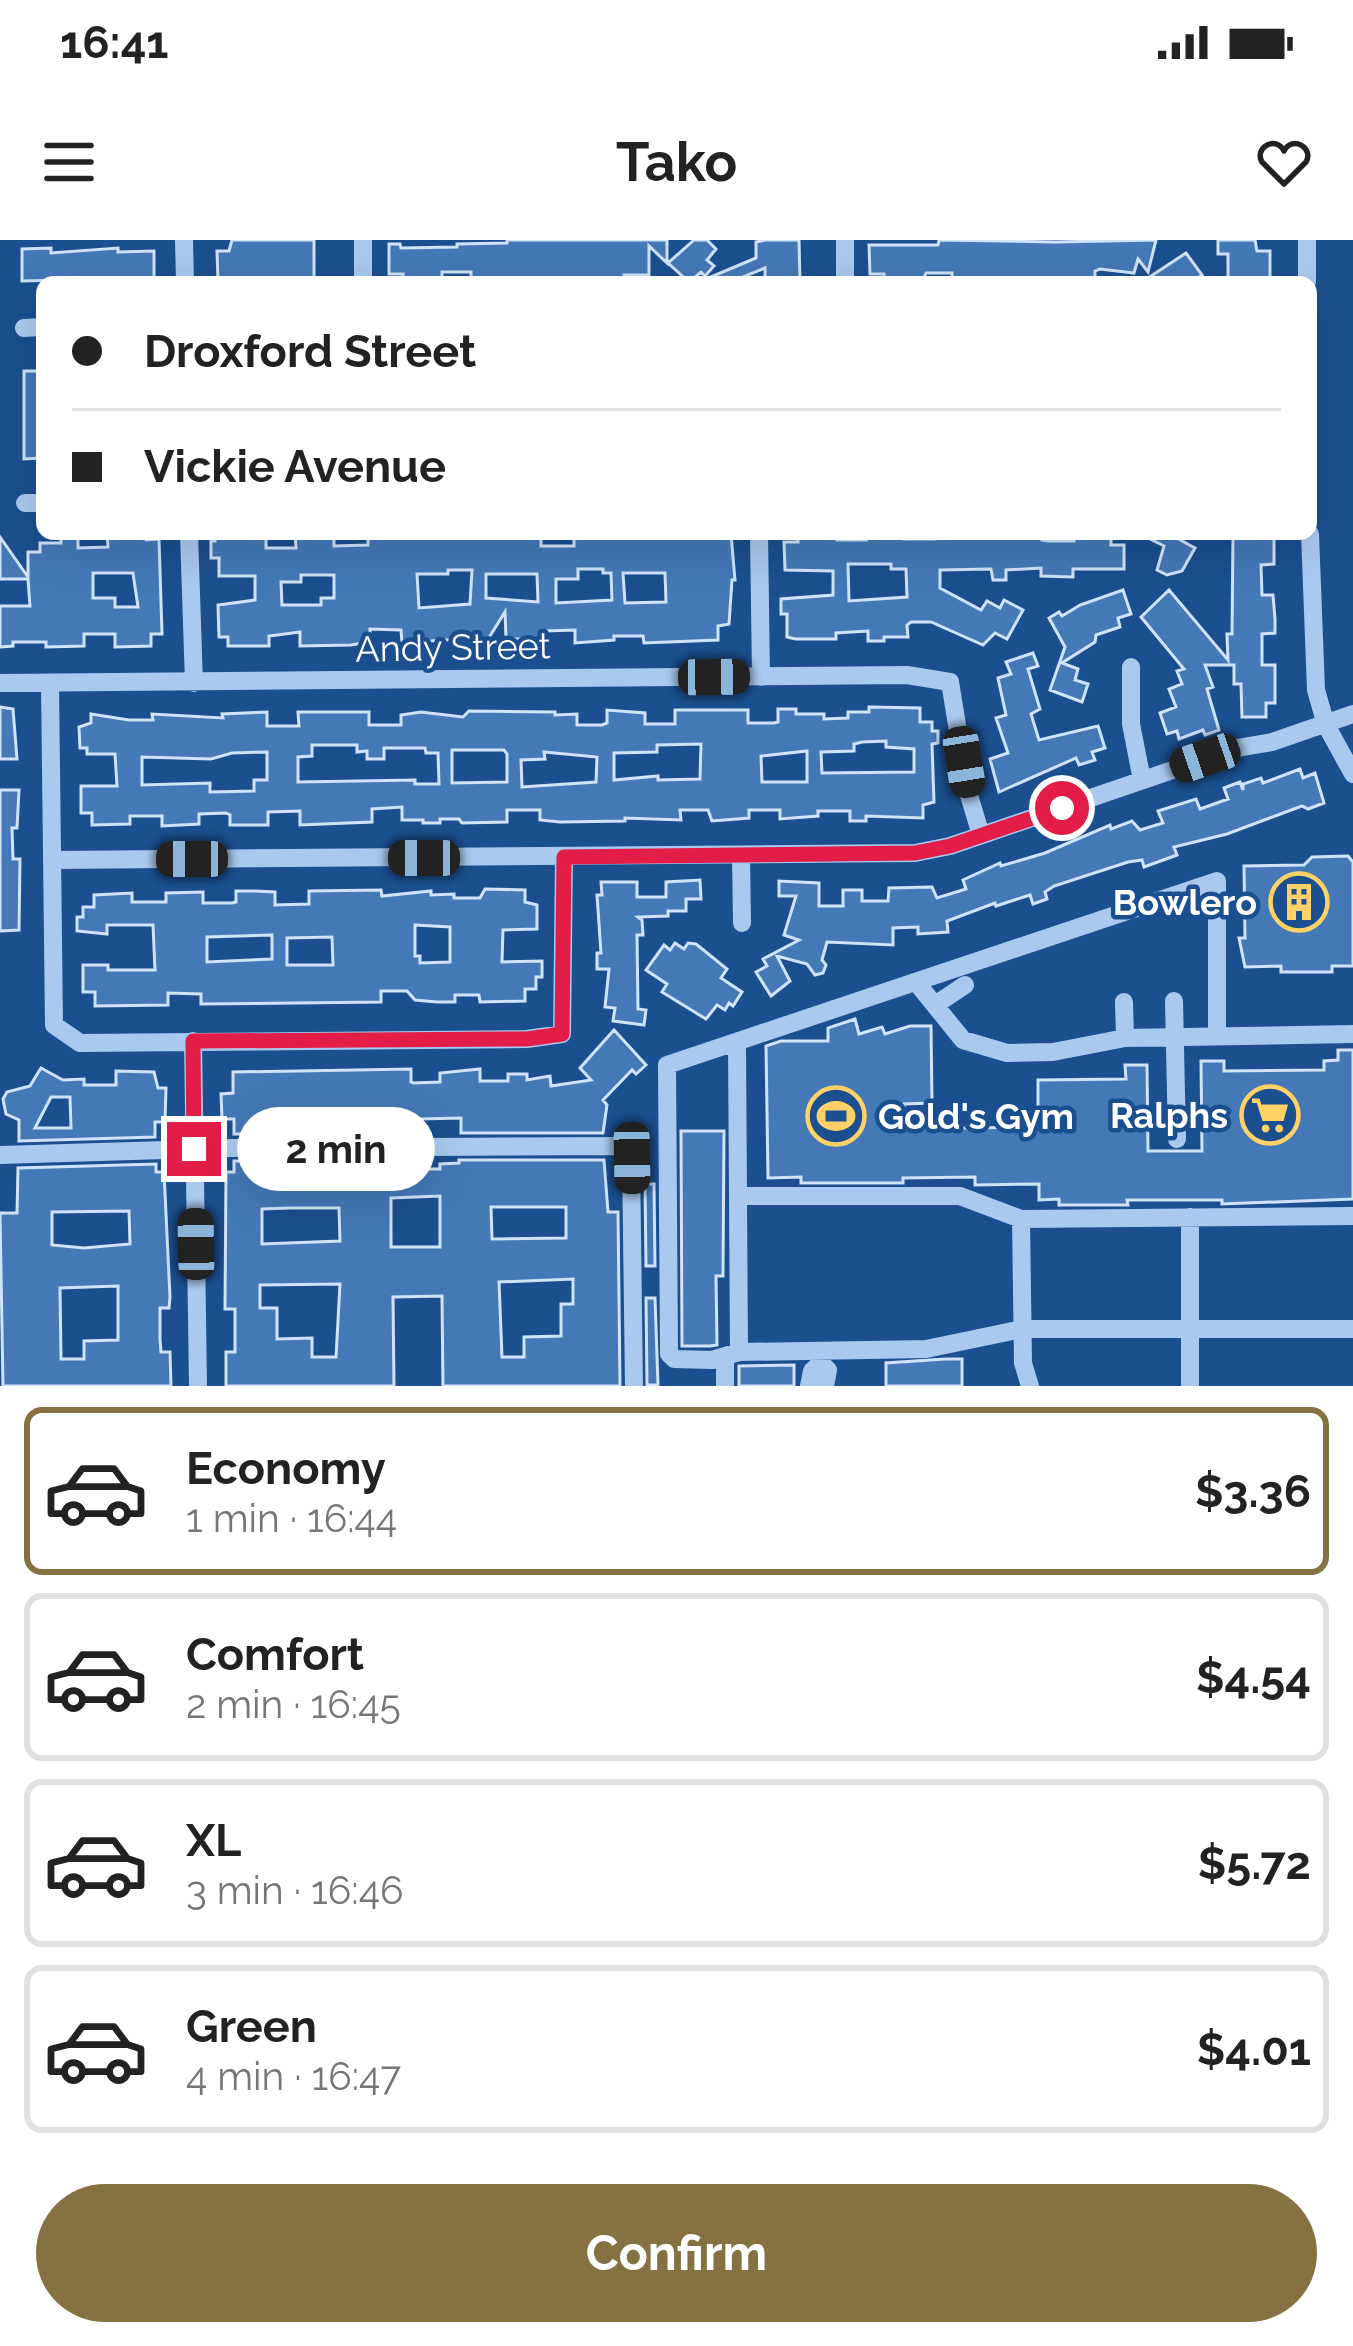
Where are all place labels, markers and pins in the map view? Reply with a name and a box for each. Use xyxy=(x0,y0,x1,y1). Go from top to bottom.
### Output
building icon: Bowlero xyxy=(1268,871,1330,933)
place label: Bowlero xyxy=(1113,881,1257,923)
supermarket icon: Ralphs xyxy=(1239,1084,1301,1146)
sports icon: Gold's Gym xyxy=(805,1085,867,1147)
place label: Ralphs xyxy=(1110,1094,1228,1136)
place label: Gold's Gym xyxy=(878,1095,1074,1137)

